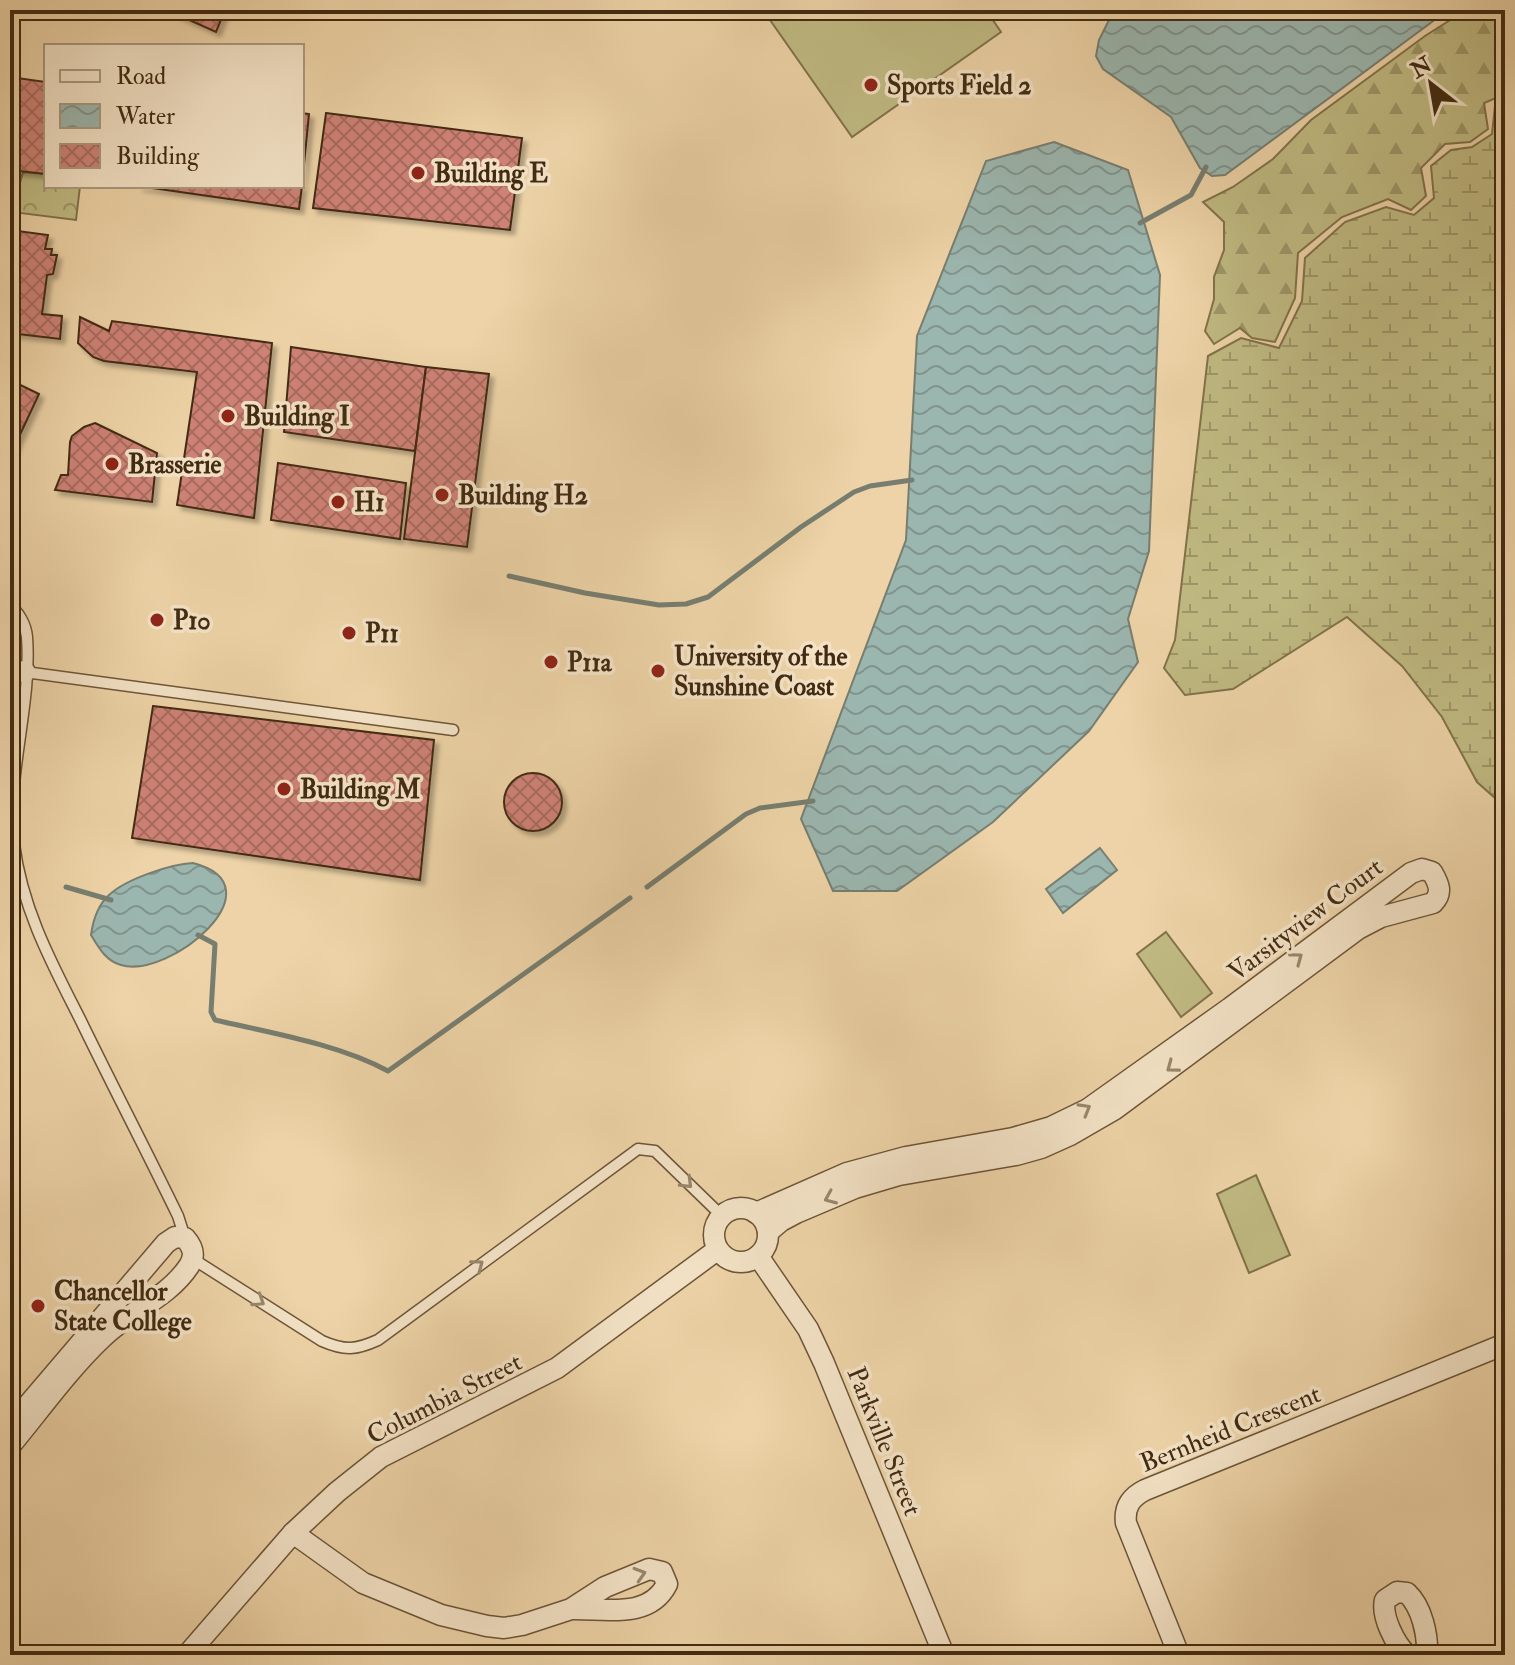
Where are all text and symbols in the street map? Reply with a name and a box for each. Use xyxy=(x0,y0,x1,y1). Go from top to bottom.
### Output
legend xyxy=(44,44,304,188)
north arrow xyxy=(1391,44,1471,124)
text: N xyxy=(1405,50,1437,85)
text: Road xyxy=(116,61,166,92)
place label: Sports Field 2 xyxy=(887,70,1031,103)
marker: Sports Field 2 xyxy=(862,76,880,94)
text: Water xyxy=(115,101,175,132)
text: Building xyxy=(116,141,200,172)
place label: Building E xyxy=(434,158,548,191)
marker: Building E xyxy=(409,164,427,182)
place label: Building I xyxy=(244,401,350,434)
marker: Building I xyxy=(219,407,237,425)
place label: Brasserie xyxy=(128,449,221,481)
marker: Brasserie xyxy=(103,455,121,473)
place label: Building H2 xyxy=(458,480,588,513)
marker: Building H2 xyxy=(433,486,451,504)
place label: H1 xyxy=(354,487,385,519)
marker: H1 xyxy=(329,493,347,511)
place label: P10 xyxy=(173,605,211,637)
marker: P10 xyxy=(148,611,166,629)
place label: P11 xyxy=(365,618,399,650)
marker: P11 xyxy=(340,624,358,642)
place label: University of the Sunshine Coast xyxy=(674,641,847,703)
place label: P11a xyxy=(567,647,613,679)
marker: P11a xyxy=(542,653,560,671)
marker: University of the Sunshine Coast xyxy=(649,662,667,680)
place label: Building M xyxy=(300,774,421,807)
marker: Building M xyxy=(275,780,293,798)
street label: Varsityview Court xyxy=(1222,851,1389,988)
one-way arrow xyxy=(1288,954,1302,968)
one-way arrow xyxy=(1166,1057,1181,1071)
one-way arrow xyxy=(1077,1104,1091,1119)
one-way arrow xyxy=(678,1174,692,1188)
one-way arrow xyxy=(824,1189,838,1205)
one-way arrow xyxy=(470,1260,484,1275)
place label: Chancellor State College xyxy=(54,1276,192,1339)
one-way arrow xyxy=(250,1291,264,1306)
marker: Chancellor State College xyxy=(29,1297,47,1315)
street label: Columbia Street xyxy=(361,1346,527,1452)
street label: Parkville Street xyxy=(840,1362,928,1520)
street label: Bernheid Crescent xyxy=(1135,1378,1325,1480)
one-way arrow xyxy=(633,1567,646,1583)

